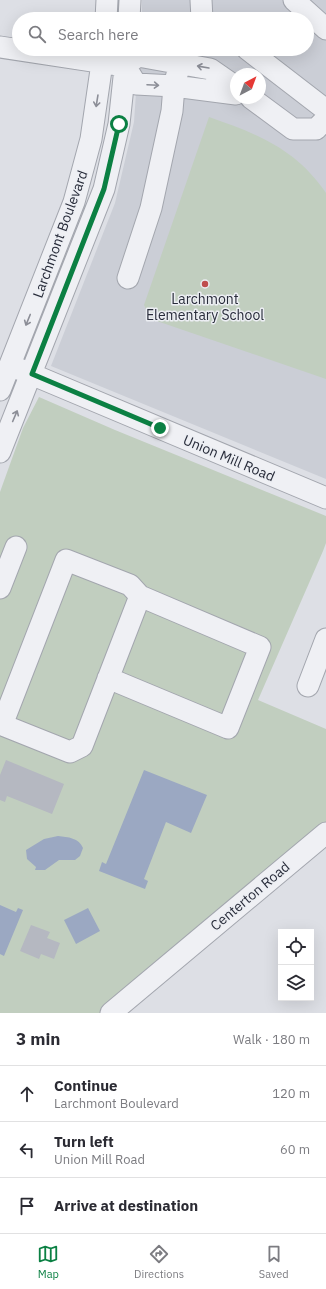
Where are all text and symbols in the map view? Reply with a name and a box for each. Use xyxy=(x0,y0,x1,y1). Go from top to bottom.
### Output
search box xyxy=(12,12,314,56)
icon: search xyxy=(26,23,48,45)
text: Search here xyxy=(58,25,138,44)
one-way arrow xyxy=(197,63,210,71)
north arrow xyxy=(230,68,266,104)
one-way arrow xyxy=(146,81,159,89)
one-way arrow xyxy=(93,94,101,107)
route start xyxy=(110,115,128,133)
street label: Larchmont Boulevard xyxy=(29,168,91,300)
marker: Larchmont Elementary School xyxy=(200,279,210,289)
place label: Larchmont Elementary School xyxy=(146,290,264,324)
one-way arrow xyxy=(24,314,31,326)
one-way arrow xyxy=(12,411,19,423)
route end xyxy=(151,419,169,437)
street label: Union Mill Road xyxy=(180,431,278,485)
street label: Centerton Road xyxy=(207,858,293,934)
map controls xyxy=(278,929,314,1001)
button: locate xyxy=(278,929,314,965)
button: layers xyxy=(278,965,314,1001)
text: 3 min xyxy=(16,1028,60,1050)
text: Walk · 180 m xyxy=(233,1031,310,1048)
text: Continue xyxy=(54,1076,118,1095)
icon: ahead xyxy=(16,1083,38,1105)
text: 120 m xyxy=(272,1085,310,1102)
text: Larchmont Boulevard xyxy=(54,1095,179,1112)
text: Turn left xyxy=(54,1132,114,1151)
icon: left xyxy=(16,1139,38,1161)
text: 60 m xyxy=(280,1141,310,1158)
text: Union Mill Road xyxy=(54,1151,145,1168)
icon: arrive xyxy=(16,1195,38,1217)
text: Arrive at destination xyxy=(54,1196,198,1215)
tab: Map xyxy=(37,1243,59,1281)
tab: Directions xyxy=(134,1243,184,1281)
tab: Saved xyxy=(259,1243,289,1281)

